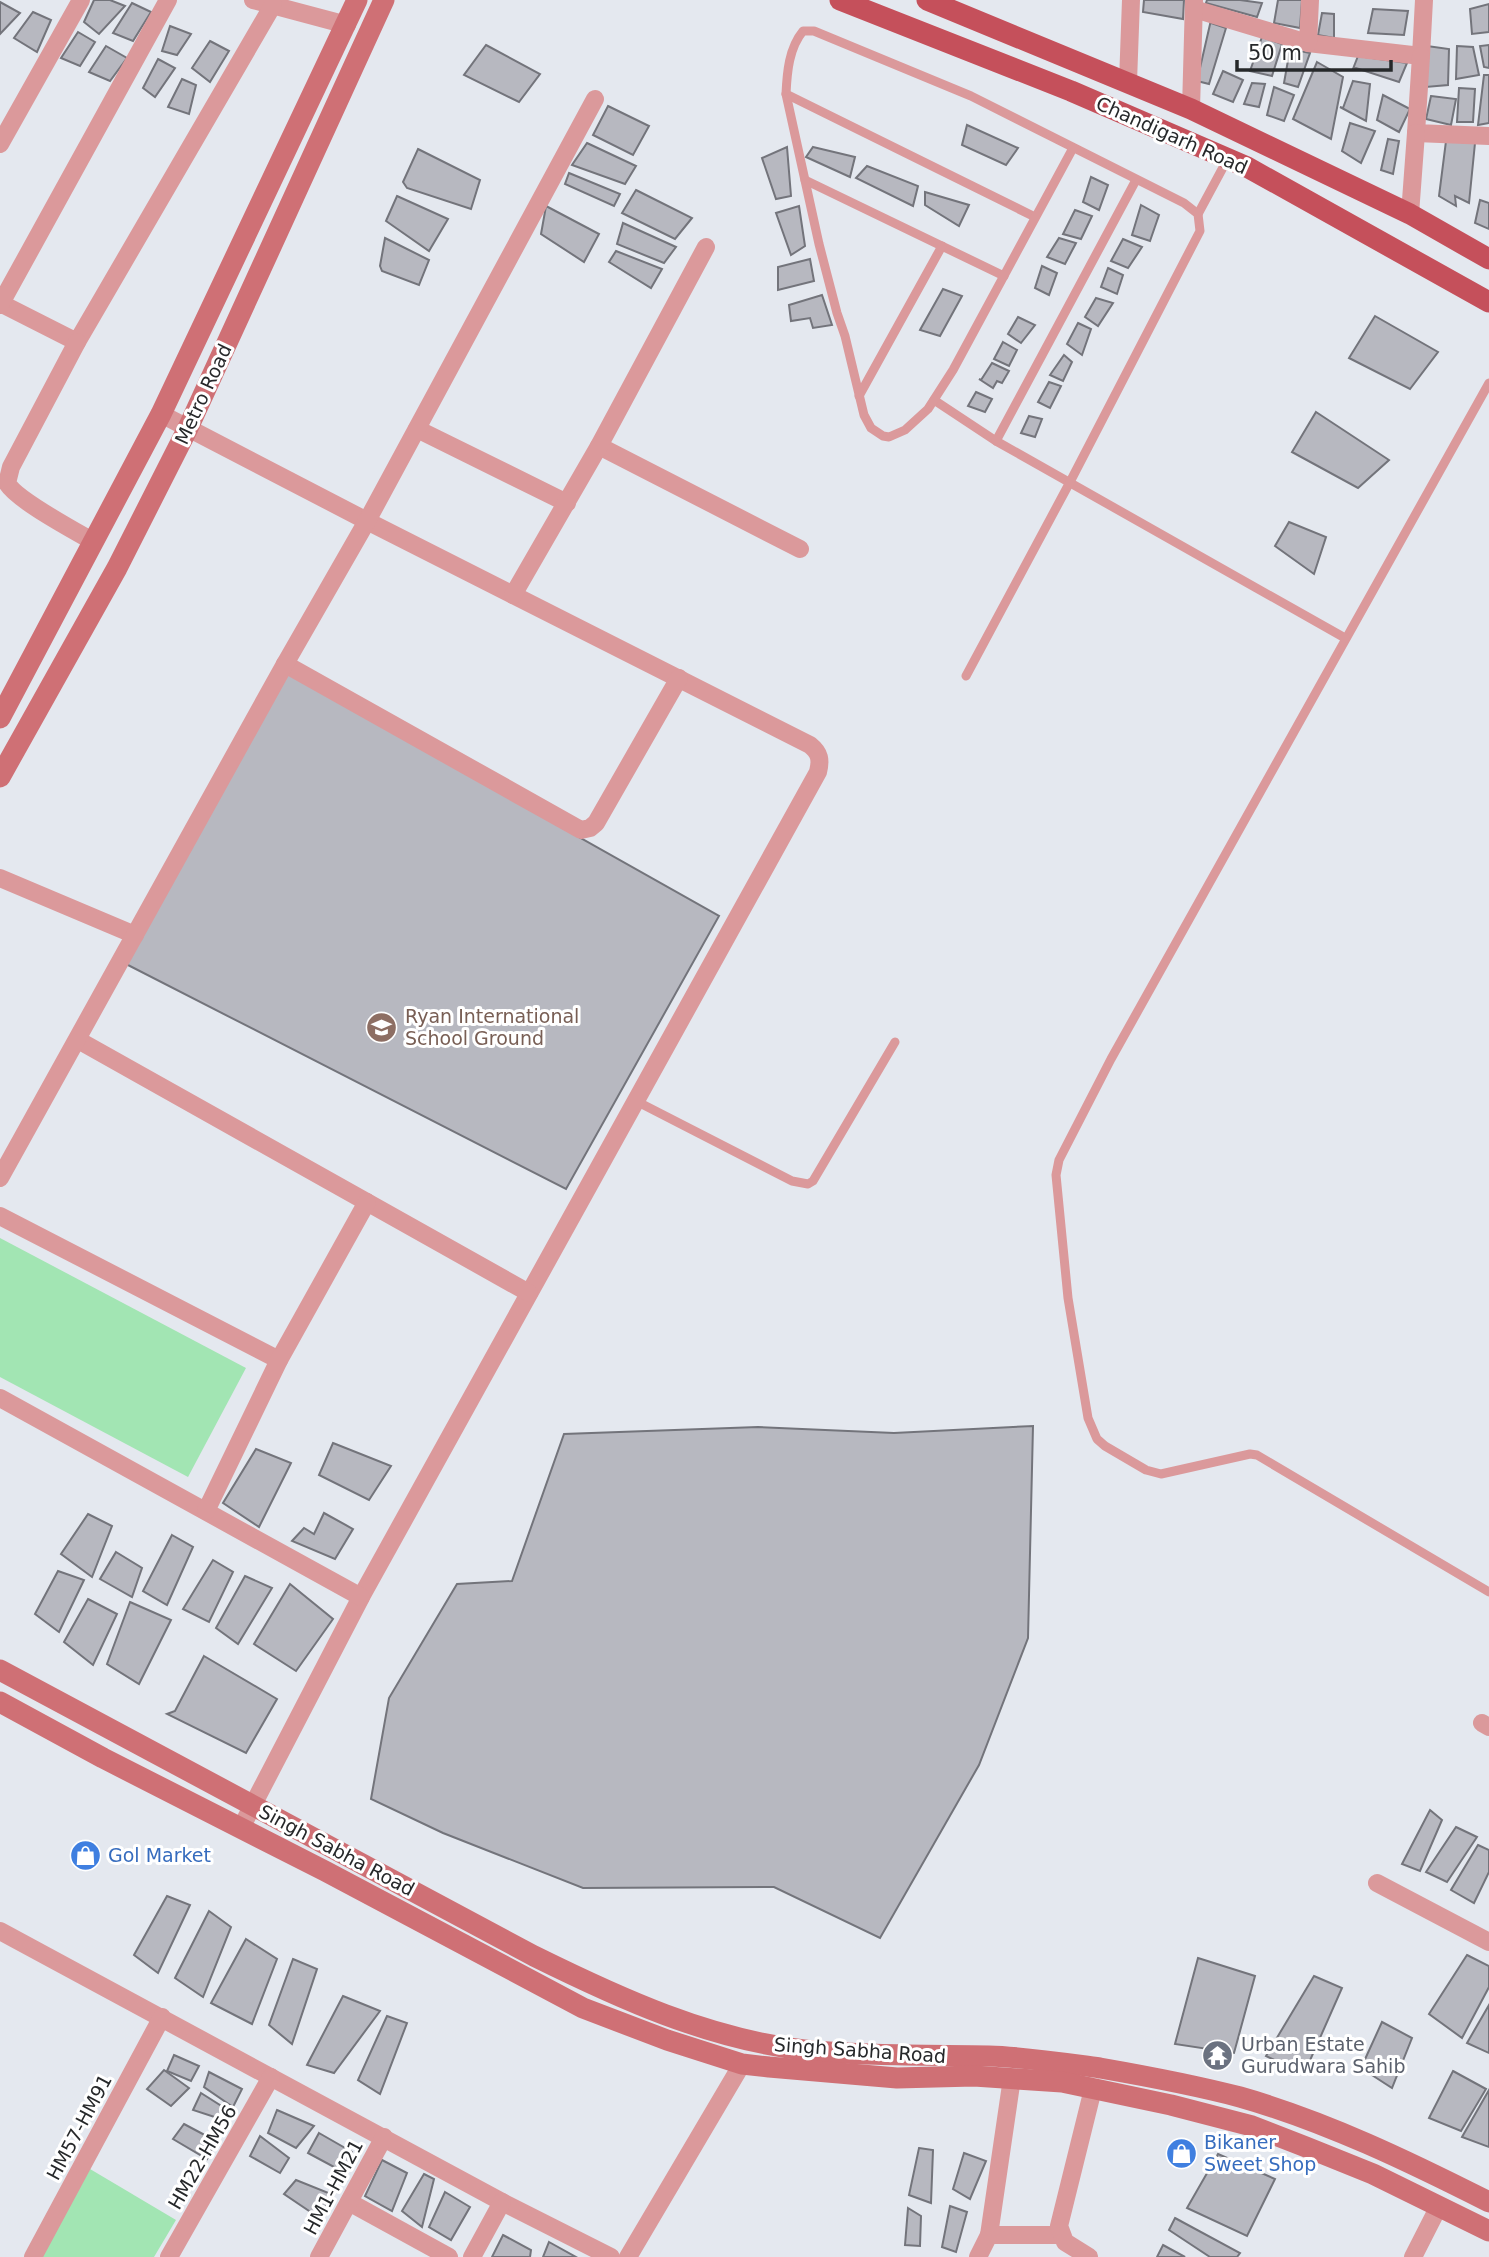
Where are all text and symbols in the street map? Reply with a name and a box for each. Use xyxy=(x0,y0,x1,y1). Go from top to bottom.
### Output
scale bar xyxy=(1237,28,1391,72)
text: 50 m xyxy=(1248,41,1302,65)
street label: Chandigarh Road xyxy=(1093,92,1251,178)
street label: Metro Road xyxy=(170,340,236,448)
place label: Ryan International School Ground xyxy=(405,1005,579,1049)
school or university icon: Ryan International School Ground xyxy=(365,1010,399,1044)
street label: Singh Sabha Road xyxy=(256,1800,418,1900)
shop icon: Gol Market xyxy=(68,1838,102,1872)
place label: Gol Market xyxy=(108,1844,211,1866)
street label: Singh Sabha Road xyxy=(773,2033,947,2067)
place label: Urban Estate Gurudwara Sahib xyxy=(1241,2033,1405,2077)
temple icon: Urban Estate Gurudwara Sahib xyxy=(1201,2038,1235,2072)
street label: HM57-HM91 xyxy=(42,2070,116,2184)
street label: HM22-HM56 xyxy=(163,2101,241,2213)
place label: Bikaner Sweet Shop xyxy=(1204,2131,1316,2175)
street label: HM1-HM21 xyxy=(299,2136,367,2238)
shop icon: Bikaner Sweet Shop xyxy=(1164,2136,1198,2170)

